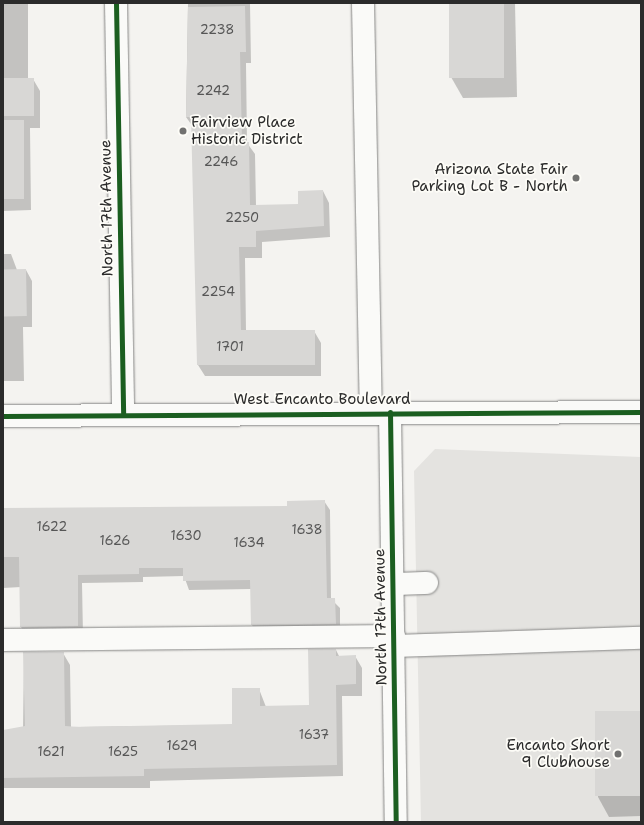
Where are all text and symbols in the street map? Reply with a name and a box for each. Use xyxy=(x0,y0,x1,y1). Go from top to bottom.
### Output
house number: 2238 xyxy=(200,22,234,38)
house number: 2242 xyxy=(196,83,230,99)
place label: Fairview Place Historic District xyxy=(191,113,303,148)
marker: Fairview Place Historic District xyxy=(178,126,188,136)
street label: North 17th Avenue xyxy=(97,139,117,277)
house number: 2246 xyxy=(204,154,238,170)
place label: Arizona State Fair Parking Lot B - North xyxy=(411,160,568,195)
marker: Arizona State Fair Parking Lot B - North xyxy=(571,173,581,183)
house number: 2250 xyxy=(225,210,259,226)
house number: 2254 xyxy=(201,284,235,300)
house number: 1701 xyxy=(216,339,244,355)
street label: West Encanto Boulevard xyxy=(233,391,411,409)
house number: 1622 xyxy=(37,519,67,535)
house number: 1638 xyxy=(291,522,323,538)
house number: 1630 xyxy=(170,528,202,544)
house number: 1626 xyxy=(100,533,130,549)
house number: 1634 xyxy=(234,535,264,551)
street label: North 17th Avenue xyxy=(371,548,391,686)
house number: 1637 xyxy=(299,727,329,743)
place label: Encanto Short 9 Clubhouse xyxy=(506,736,610,771)
house number: 1629 xyxy=(167,738,197,754)
house number: 1621 xyxy=(37,744,65,760)
house number: 1625 xyxy=(108,744,138,760)
marker: Encanto Short 9 Clubhouse xyxy=(613,749,623,759)

